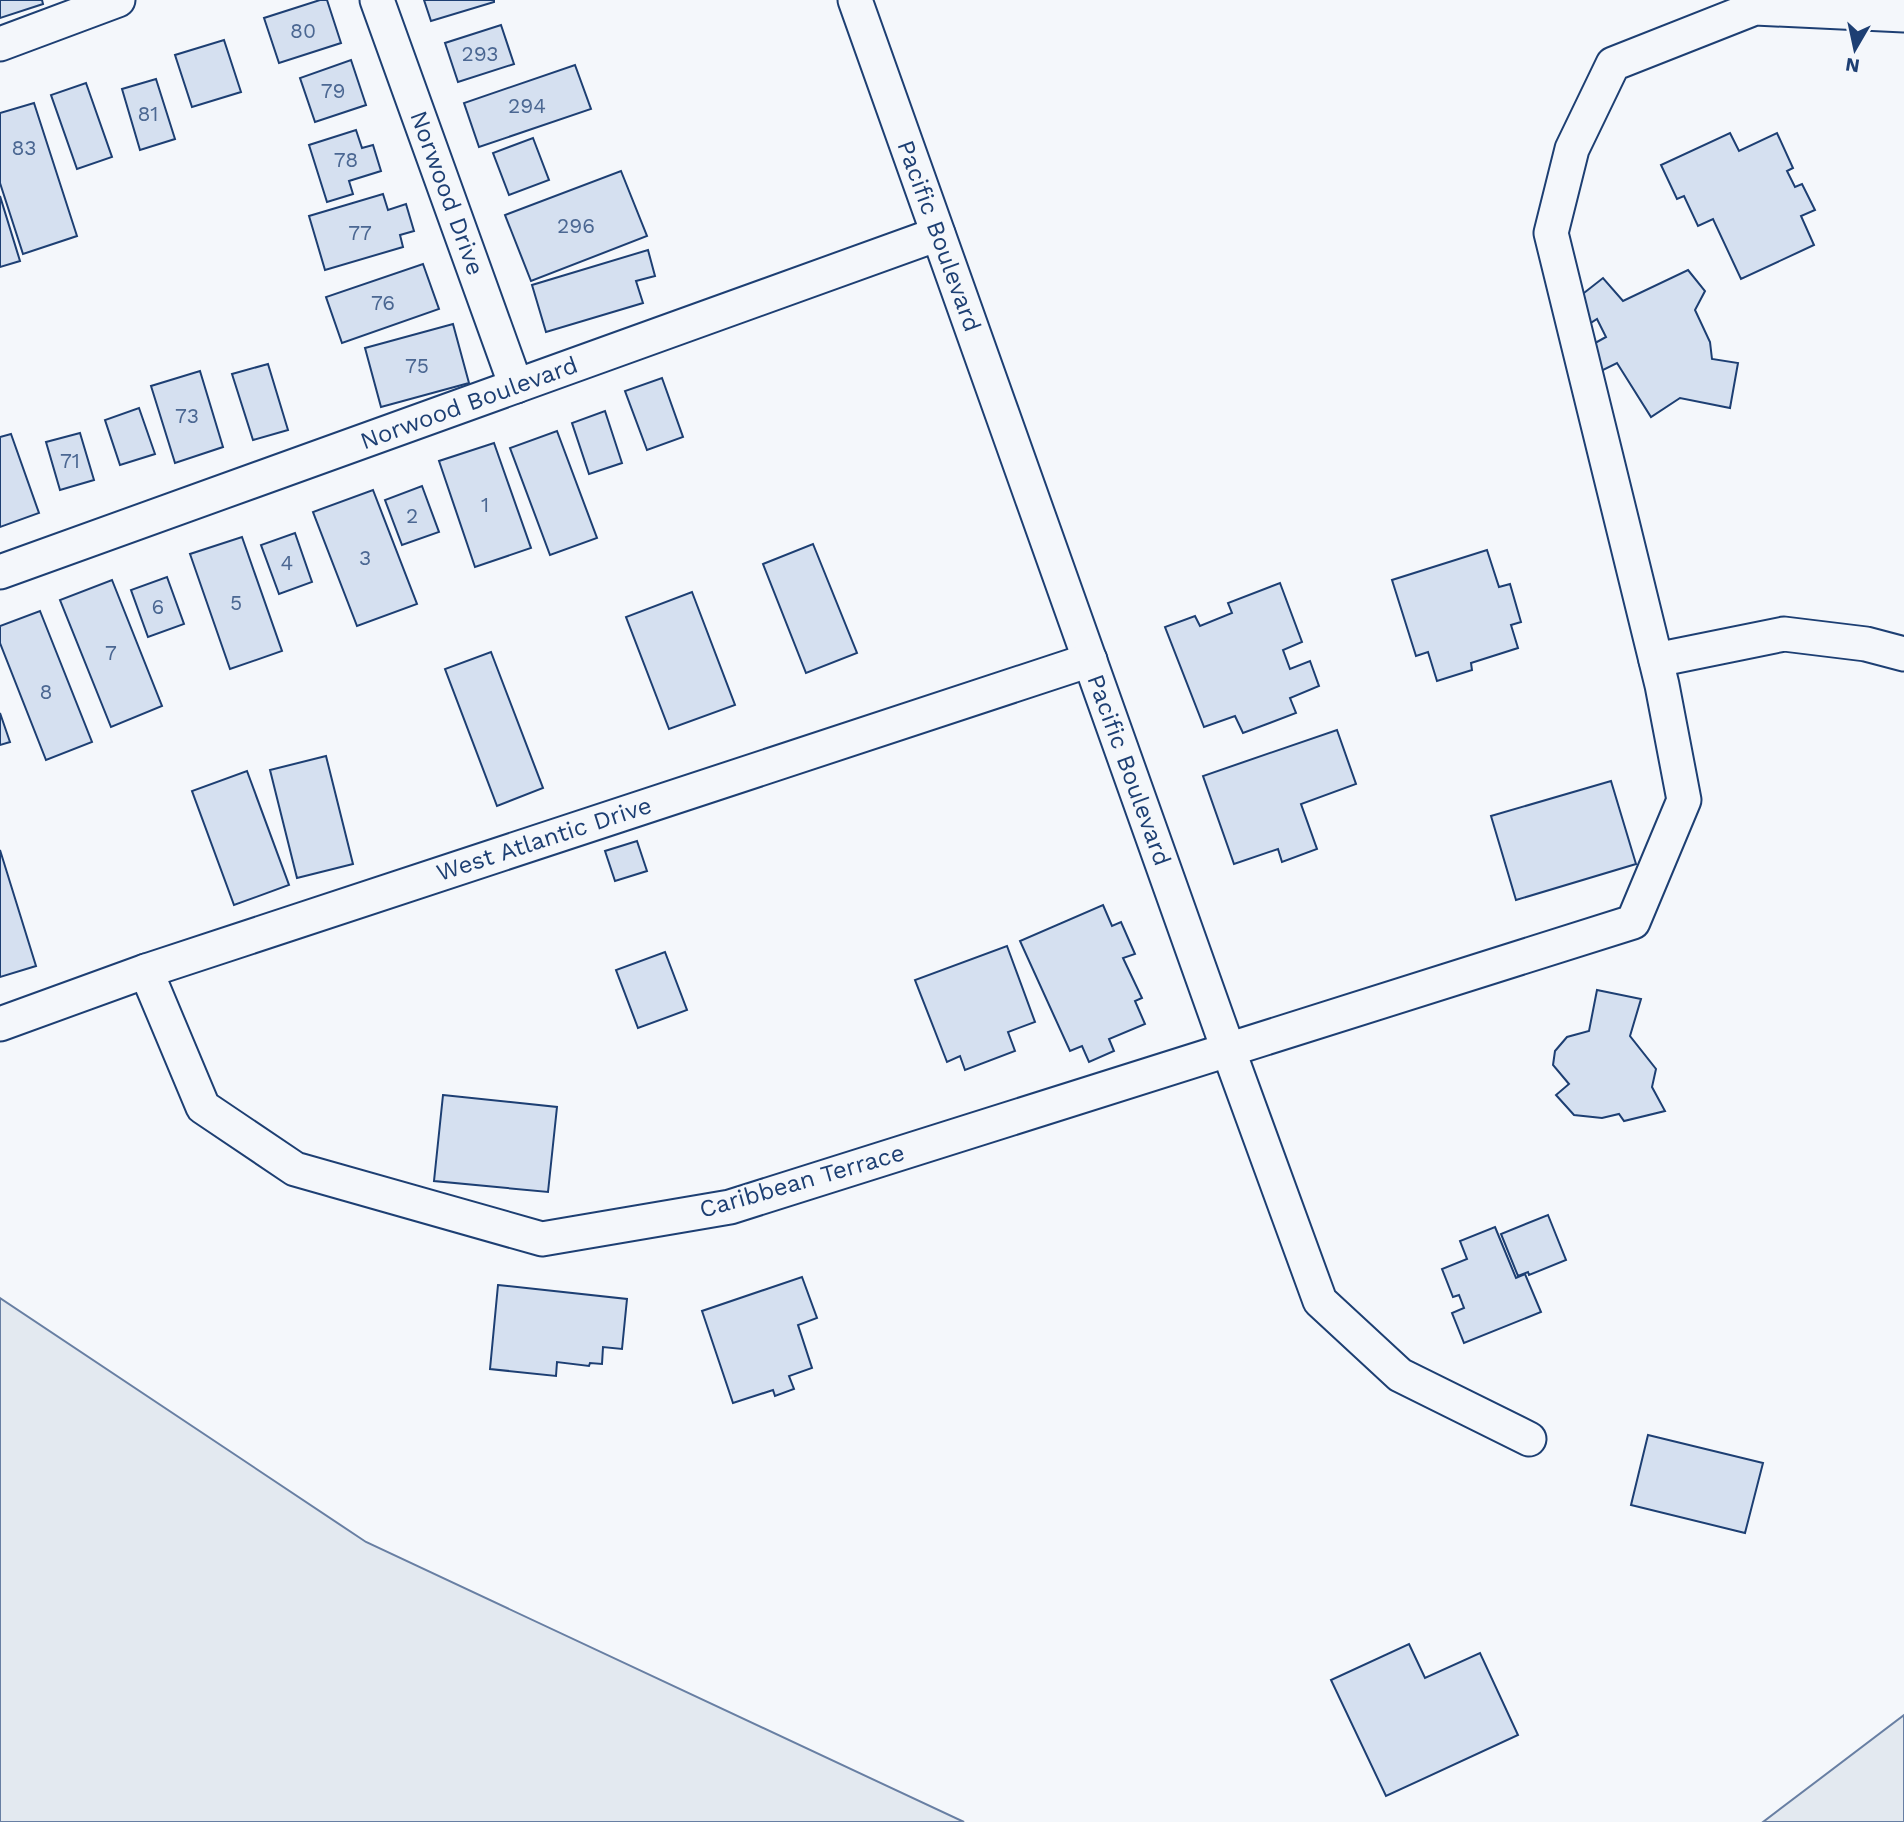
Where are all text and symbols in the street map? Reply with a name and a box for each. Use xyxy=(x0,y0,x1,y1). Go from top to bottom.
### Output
north arrow xyxy=(1820,14,1890,84)
house number: 80 xyxy=(290,18,316,43)
house number: 293 xyxy=(461,41,499,66)
text: N xyxy=(1844,53,1861,78)
house number: 79 xyxy=(321,78,345,103)
house number: 294 xyxy=(508,93,546,118)
house number: 81 xyxy=(137,101,159,126)
street label: Norwood Drive xyxy=(404,107,490,279)
house number: 83 xyxy=(12,135,36,160)
street label: Pacific Boulevard xyxy=(891,137,987,335)
house number: 78 xyxy=(334,147,358,172)
house number: 296 xyxy=(557,213,595,238)
house number: 77 xyxy=(348,220,372,245)
house number: 76 xyxy=(371,290,395,315)
street label: Norwood Boulevard xyxy=(356,351,582,455)
house number: 75 xyxy=(405,353,429,378)
house number: 73 xyxy=(175,403,199,428)
house number: 71 xyxy=(60,448,80,473)
house number: 1 xyxy=(481,492,489,517)
house number: 2 xyxy=(406,503,418,528)
house number: 3 xyxy=(359,545,371,570)
house number: 4 xyxy=(281,550,293,575)
house number: 5 xyxy=(230,590,242,615)
house number: 6 xyxy=(152,594,164,619)
house number: 7 xyxy=(105,640,117,665)
street label: Pacific Boulevard xyxy=(1081,671,1177,869)
house number: 8 xyxy=(40,679,52,704)
street label: West Atlantic Drive xyxy=(433,791,655,887)
street label: Caribbean Terrace xyxy=(696,1138,908,1224)

